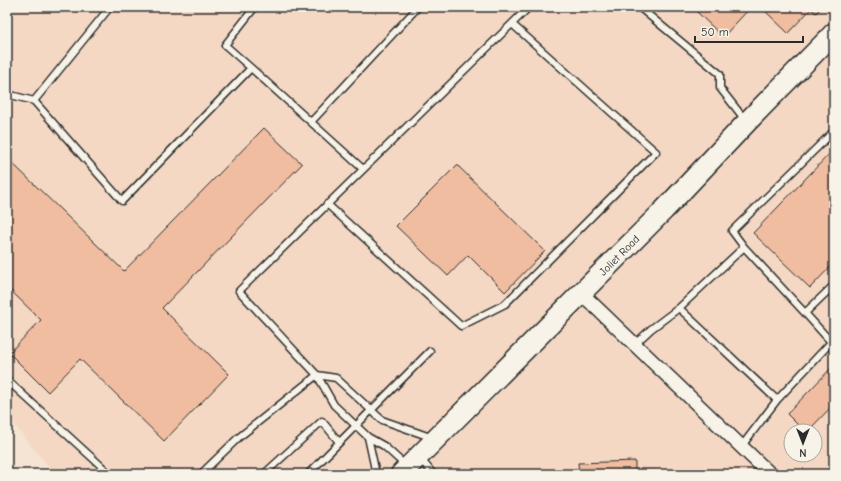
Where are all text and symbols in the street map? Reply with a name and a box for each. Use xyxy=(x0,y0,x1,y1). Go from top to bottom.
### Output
scale bar xyxy=(695,18,803,44)
text: 50 m xyxy=(701,25,729,39)
street label: Joliet Road xyxy=(596,232,642,278)
north arrow xyxy=(783,423,823,463)
text: N xyxy=(799,446,807,459)

